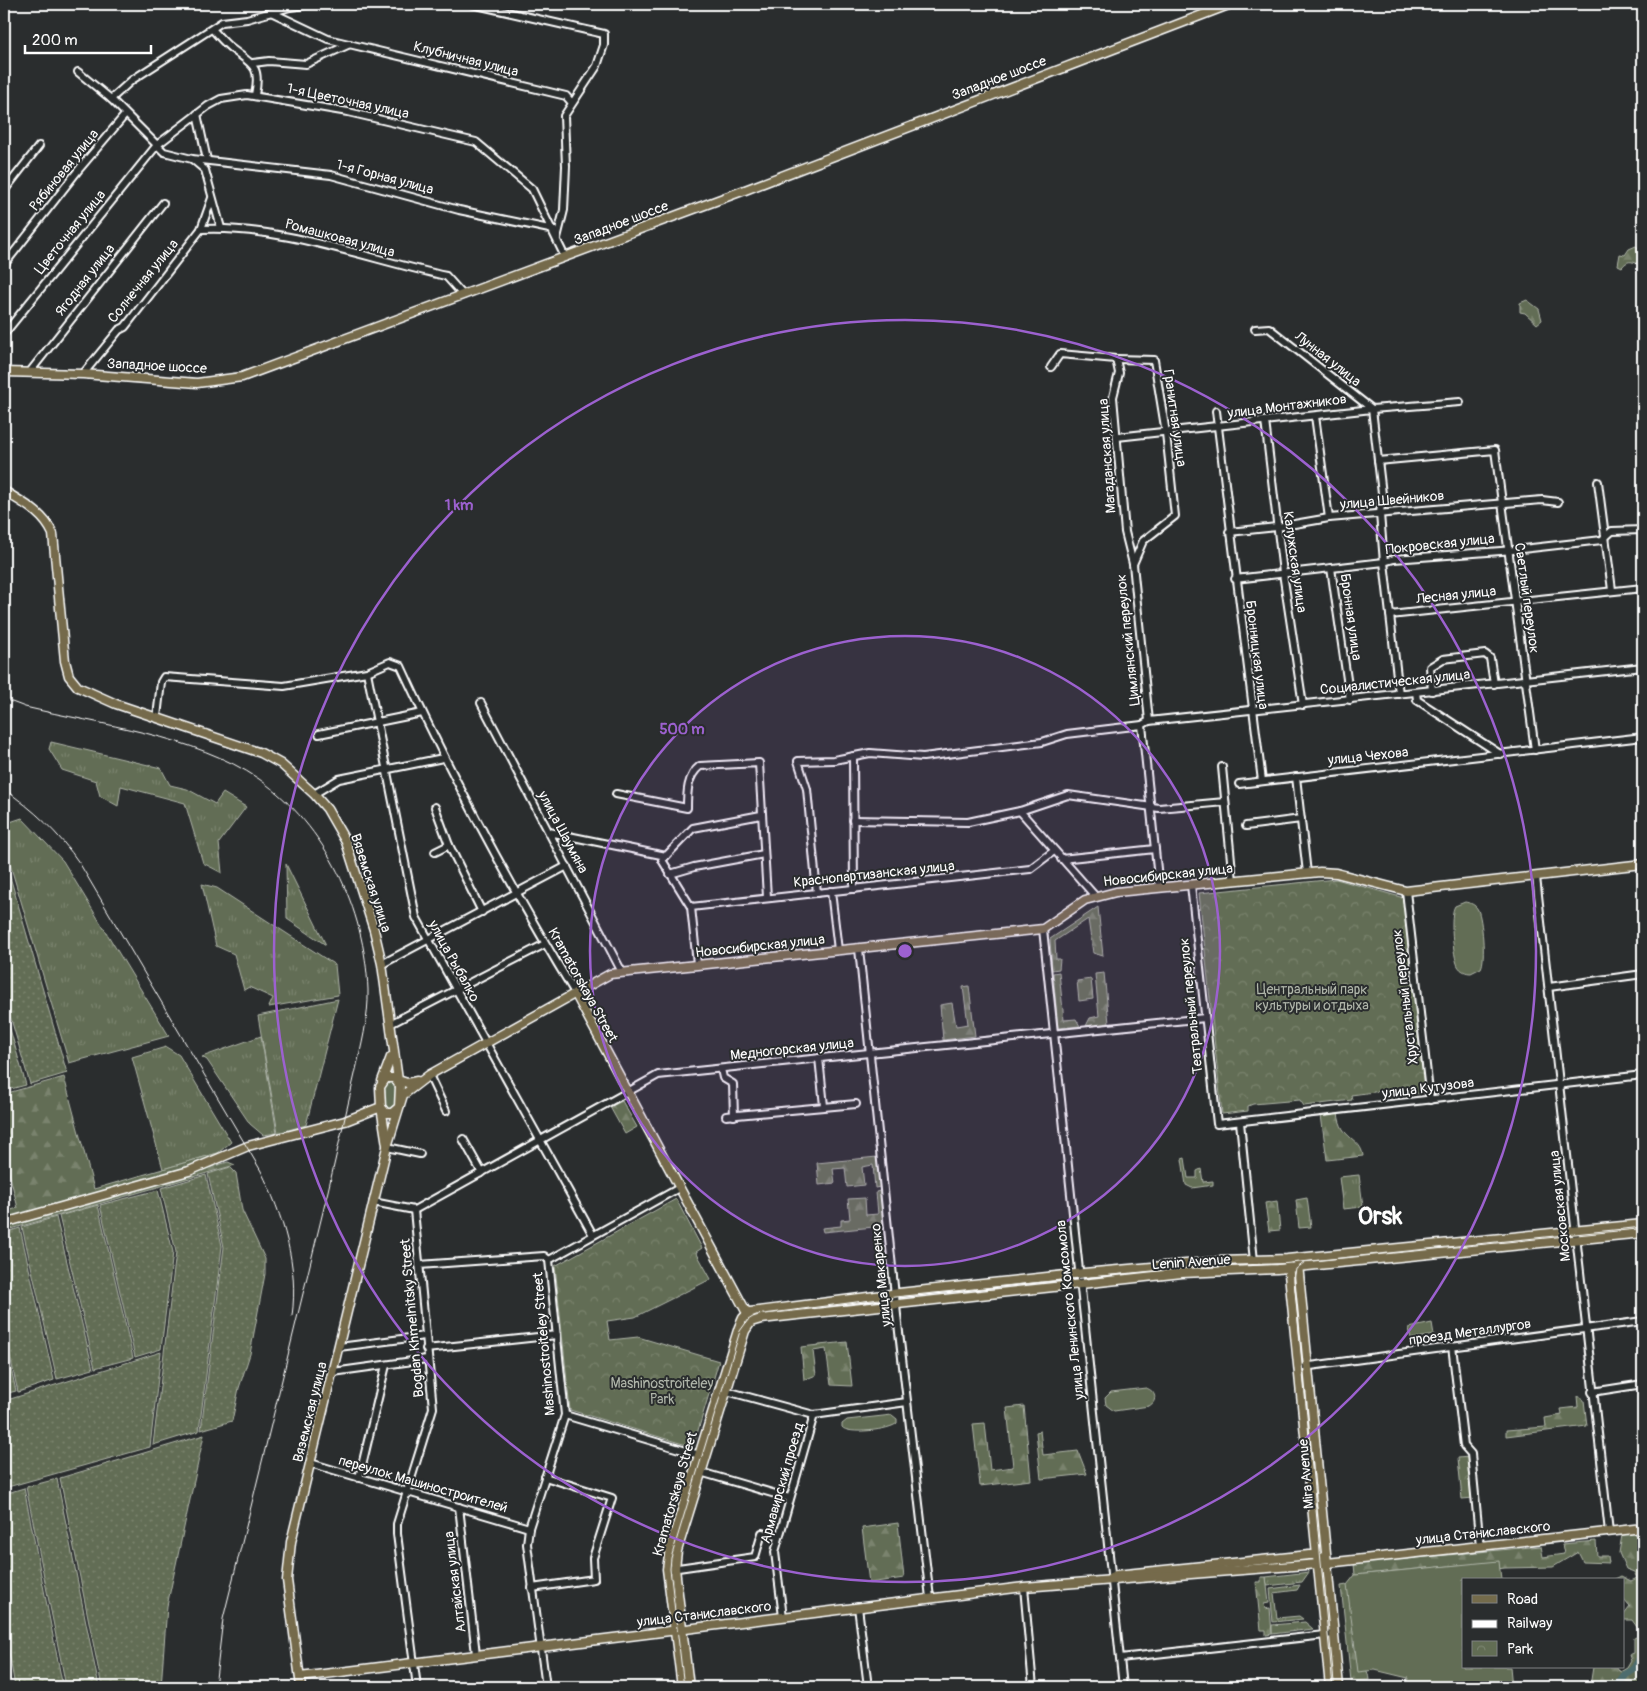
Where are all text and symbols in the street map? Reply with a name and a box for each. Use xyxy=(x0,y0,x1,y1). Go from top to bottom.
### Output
scale bar xyxy=(25,22,151,54)
text: 200 m xyxy=(32,31,77,50)
street label: Клубничная улица xyxy=(412,38,520,80)
street label: Западное шоссе xyxy=(949,52,1049,104)
street label: 1-я Цветочная улица xyxy=(285,80,411,122)
street label: Рябиновая улица xyxy=(26,126,102,214)
street label: 1-я Горная улица xyxy=(335,156,435,198)
street label: Цветочная улица xyxy=(31,187,109,277)
street label: Западное шоссе xyxy=(571,197,671,249)
street label: Ромашковая улица xyxy=(283,215,397,261)
street label: Солнечная улица xyxy=(104,236,182,326)
street label: Ягодная улица xyxy=(52,241,118,319)
street label: Лунная улица xyxy=(1291,327,1364,390)
street label: Западное шоссе xyxy=(107,355,207,377)
street label: Гранитная улица xyxy=(1160,368,1190,468)
street label: улица Монтажников xyxy=(1226,390,1348,422)
street label: Магаданская улица xyxy=(1095,398,1119,514)
street label: улица Швейников xyxy=(1338,487,1445,513)
text: 1 km xyxy=(445,496,473,515)
street label: Калужская улица xyxy=(1279,510,1311,614)
street label: Покровская улица xyxy=(1385,530,1495,558)
street label: Светлый переулок xyxy=(1511,542,1543,654)
street label: Бронная улица xyxy=(1336,572,1366,662)
street label: Цимлянский переулок xyxy=(1113,573,1143,707)
street label: Лесная улица xyxy=(1414,582,1497,608)
street label: Бронницкая улица xyxy=(1242,600,1272,710)
street label: Социалистическая улица xyxy=(1319,666,1471,698)
text: 500 m xyxy=(659,720,705,739)
street label: улица Чехова xyxy=(1326,743,1409,769)
street label: улица Шаумяна xyxy=(534,787,592,876)
street label: Вяземская улица xyxy=(347,832,395,934)
street label: Краснопартизанская улица xyxy=(793,857,955,891)
street label: Новосибирская улица xyxy=(1102,860,1234,890)
street label: улица Рыбалко xyxy=(424,916,484,1005)
street label: Kramatorskaya Street xyxy=(544,925,622,1046)
street label: Хрустальный переулок xyxy=(1388,929,1422,1065)
street label: Новосибирская улица xyxy=(694,931,826,961)
street label: Театральный переулок xyxy=(1175,937,1207,1075)
centre of rings xyxy=(896,942,914,960)
park label: Центральный парк культуры и отдыха xyxy=(1255,981,1369,1014)
street label: Медногорская улица xyxy=(729,1034,855,1064)
street label: улица Кутузова xyxy=(1380,1074,1475,1102)
street label: Московская улица xyxy=(1546,1150,1574,1262)
district label: Orsk xyxy=(1358,1202,1403,1231)
street label: улица Ленинского Комсомола xyxy=(1052,1219,1088,1402)
street label: улица Макаренко xyxy=(867,1222,895,1328)
street label: Bogdan Khmelnitsky Street xyxy=(397,1238,427,1398)
street label: Lenin Avenue xyxy=(1151,1251,1231,1273)
street label: Mashinostroiteley Street xyxy=(529,1271,559,1416)
street label: проезд Металлургов xyxy=(1408,1315,1532,1349)
street label: Вяземская улица xyxy=(289,1360,331,1464)
park label: Mashinostroiteley Park xyxy=(610,1375,714,1408)
street label: Армавирский проезд xyxy=(757,1420,808,1545)
street label: Kramatorskaya Street xyxy=(649,1429,701,1558)
street label: Mira Avenue xyxy=(1294,1438,1318,1510)
street label: переулок Машиностроителей xyxy=(337,1452,509,1516)
street label: улица Станиславского xyxy=(1414,1517,1552,1549)
street label: Алтайская улица xyxy=(440,1530,470,1634)
legend xyxy=(1462,1578,1624,1668)
text: Road xyxy=(1507,1590,1538,1609)
street label: улица Станиславского xyxy=(635,1597,773,1631)
text: Railway xyxy=(1507,1614,1553,1633)
text: Park xyxy=(1507,1640,1534,1659)

